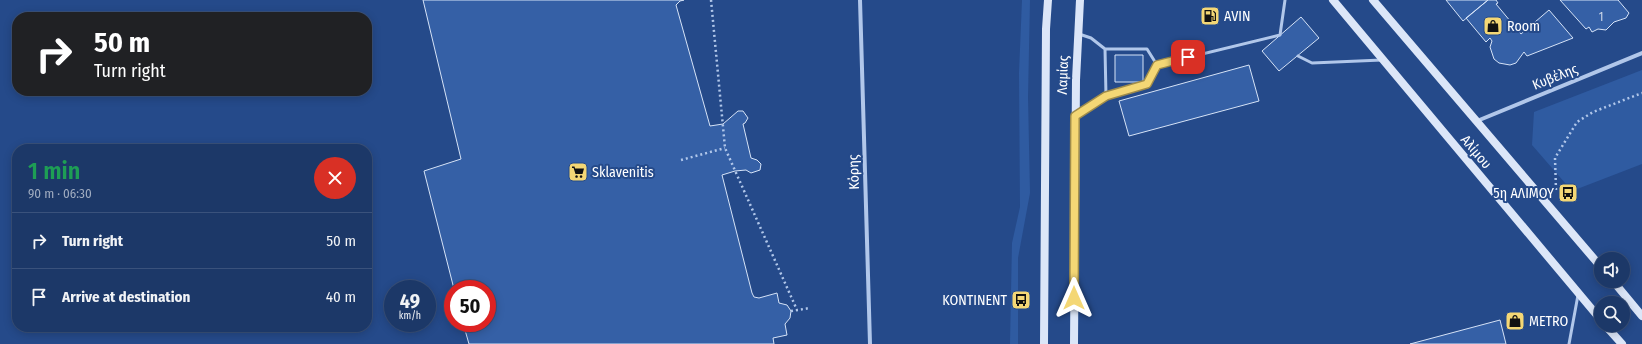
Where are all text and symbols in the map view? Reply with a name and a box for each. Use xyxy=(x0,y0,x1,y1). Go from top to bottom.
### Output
fuel station icon: AVIN xyxy=(1199,5,1221,27)
place label: AVIN xyxy=(1224,8,1250,25)
house number: 1 xyxy=(1599,10,1603,24)
shop icon: Room xyxy=(1482,15,1504,37)
place label: Room xyxy=(1507,18,1540,35)
text: 50 m xyxy=(94,26,150,59)
icon: right xyxy=(28,28,80,80)
pin xyxy=(1171,40,1205,74)
icon: arrive xyxy=(1177,46,1199,68)
street label: Λαμίας xyxy=(1054,55,1072,95)
text: Turn right xyxy=(94,60,166,82)
street label: Κυβέλης xyxy=(1530,60,1580,94)
street label: Αλίμου xyxy=(1457,132,1495,172)
street label: Κόρης xyxy=(845,154,863,190)
text: 1 min xyxy=(28,157,80,185)
button: close xyxy=(314,157,356,199)
supermarket icon: Sklavenitis xyxy=(567,161,589,183)
place label: Sklavenitis xyxy=(592,164,654,181)
bus stop icon: 5η ΑΛΙΜΟΥ xyxy=(1557,182,1579,204)
place label: 5η ΑΛΙΜΟΥ xyxy=(1493,185,1554,202)
text: 90 m · 06:30 xyxy=(28,186,92,201)
icon: right xyxy=(28,230,50,252)
text: Turn right xyxy=(62,232,123,250)
text: 50 m xyxy=(326,232,356,250)
map controls xyxy=(1594,252,1630,332)
button: sound xyxy=(1594,252,1630,288)
position arrow xyxy=(1053,277,1095,319)
speed limit sign: 50 xyxy=(444,280,496,332)
icon: arrive xyxy=(28,286,50,308)
text: Arrive at destination xyxy=(62,288,190,306)
text: 40 m xyxy=(326,288,356,306)
text: 49 xyxy=(400,289,420,313)
bus stop icon: ΚΟΝΤΙΝΕΝΤ xyxy=(1010,289,1032,311)
place label: ΚΟΝΤΙΝΕΝΤ xyxy=(942,292,1008,309)
button: search xyxy=(1594,296,1630,332)
text: km/h xyxy=(399,310,421,322)
shop icon: METRO xyxy=(1504,310,1526,332)
place label: METRO xyxy=(1529,313,1569,330)

